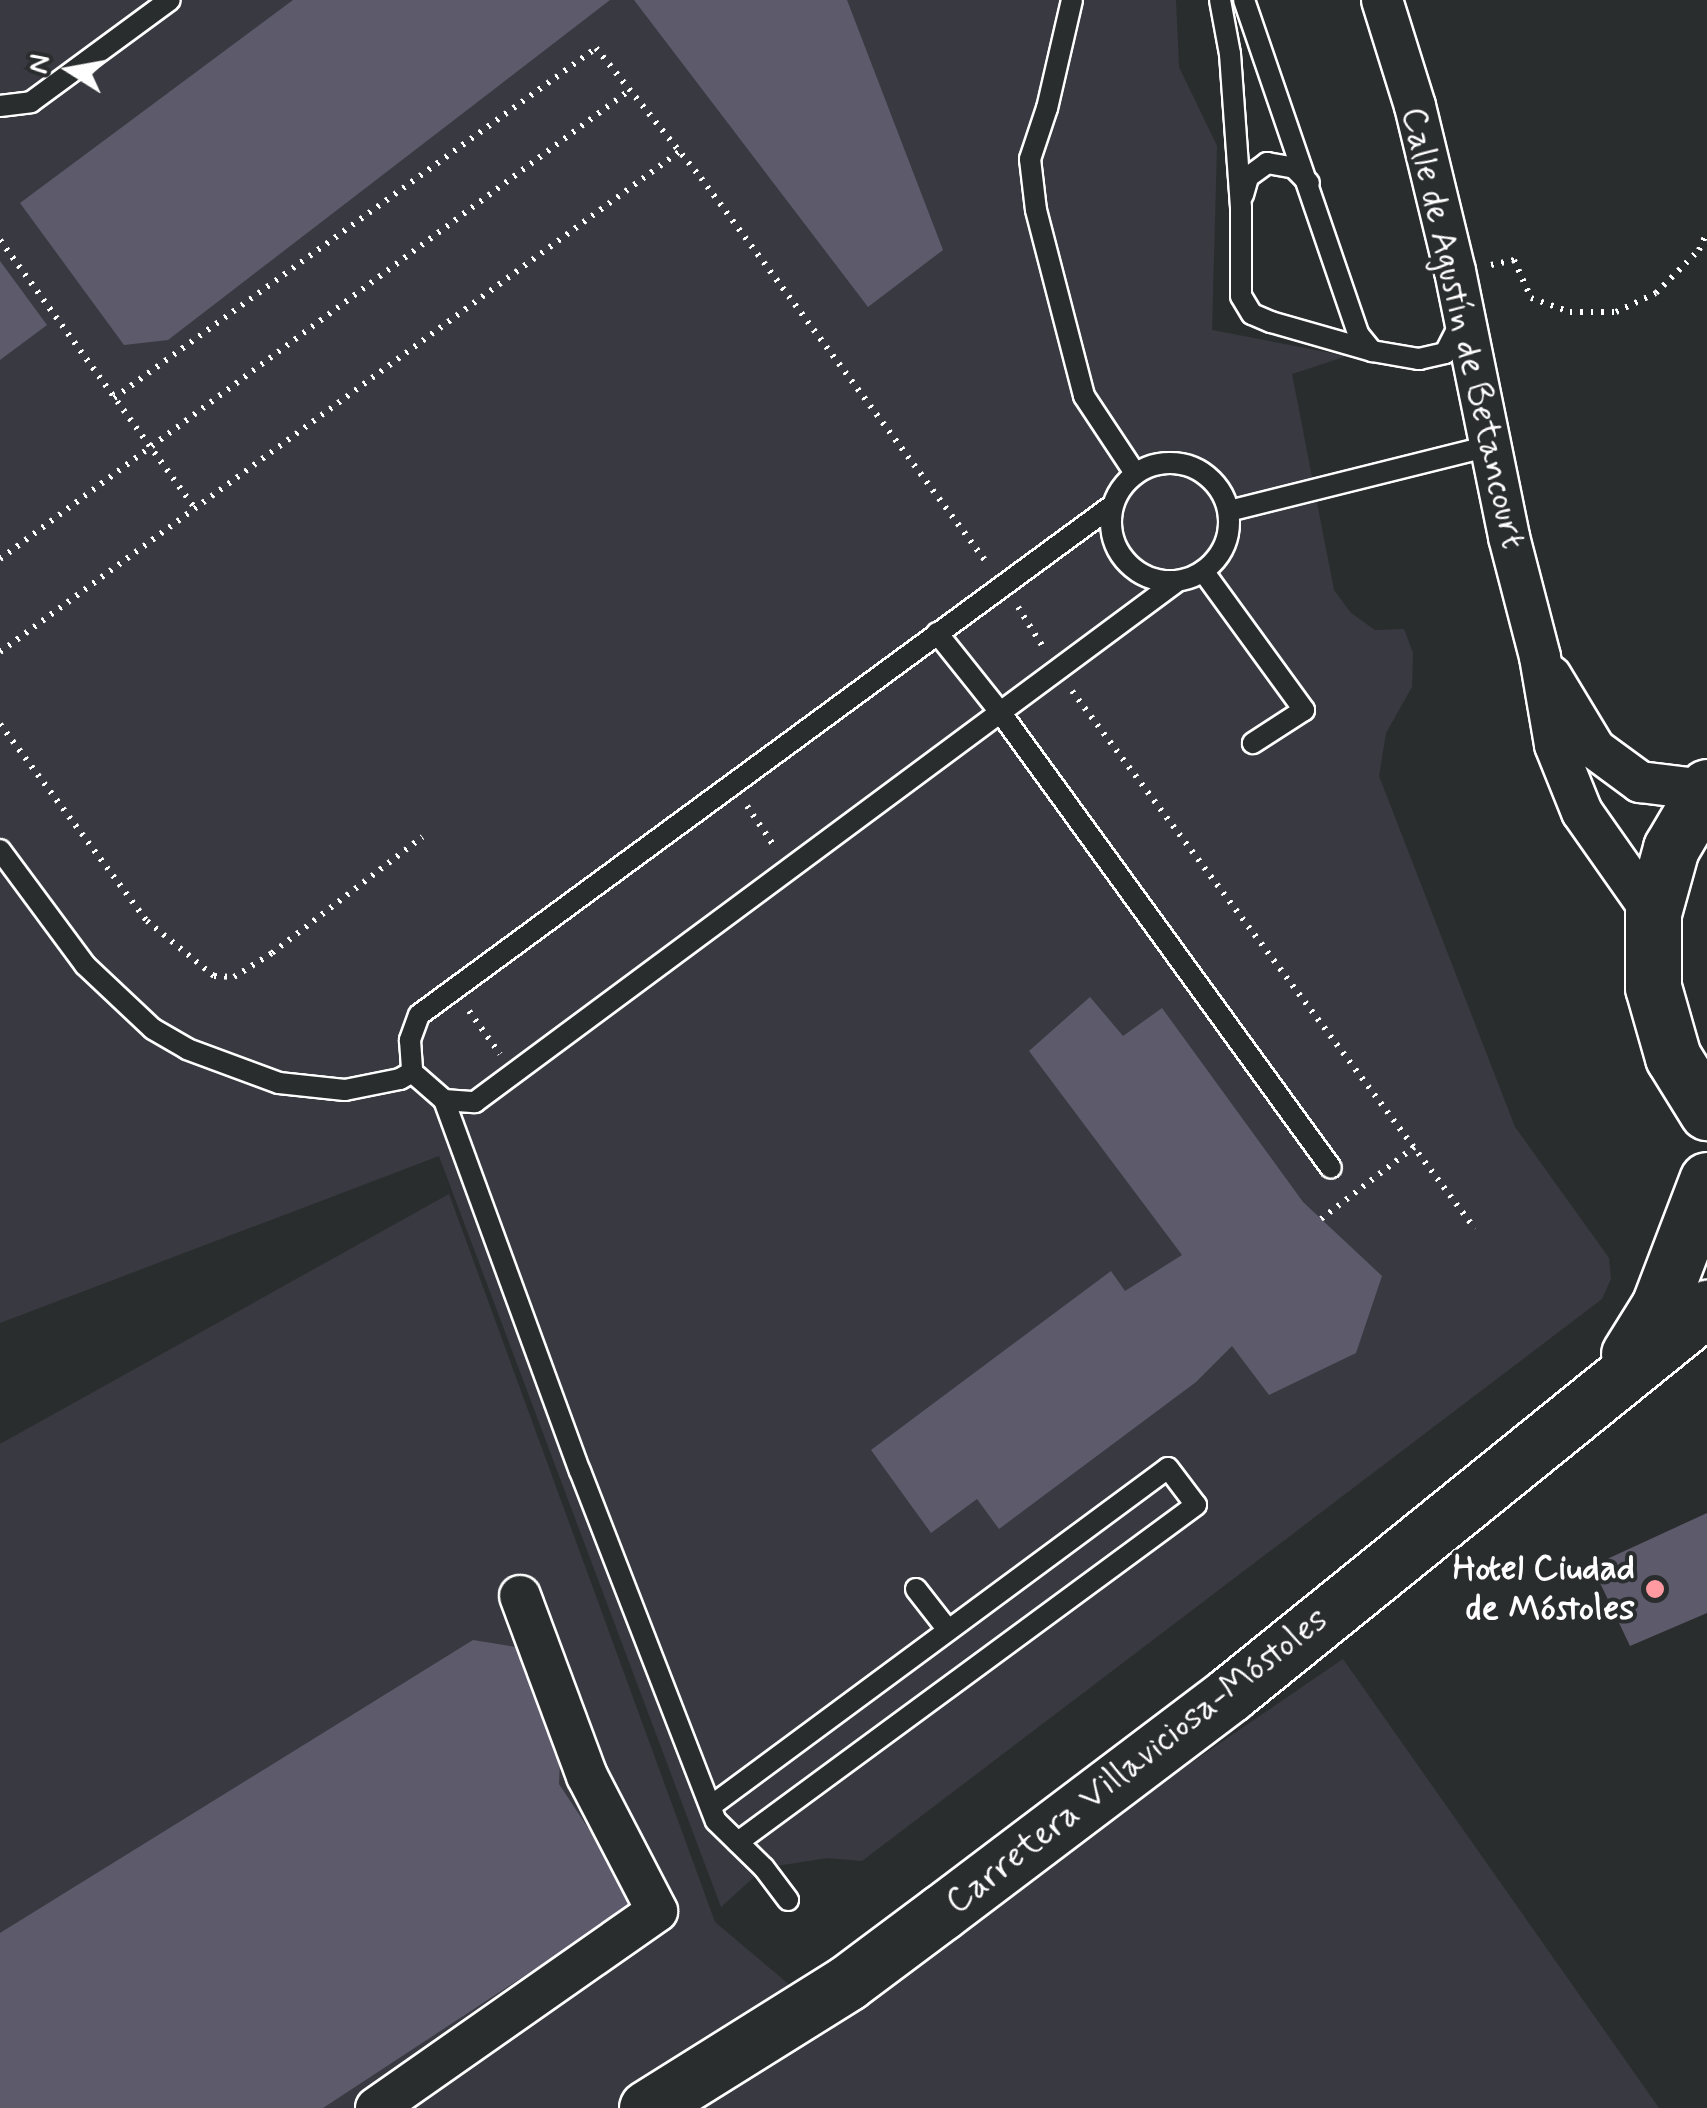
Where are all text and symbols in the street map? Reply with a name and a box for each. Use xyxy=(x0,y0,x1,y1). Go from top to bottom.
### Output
north arrow xyxy=(20,20,120,120)
text: N xyxy=(20,51,60,77)
street label: Calle de Agustín de Betancourt xyxy=(1392,104,1534,552)
place label: Hotel Ciudad de Móstoles xyxy=(1453,1548,1635,1630)
marker: Hotel Ciudad de Móstoles xyxy=(1644,1578,1666,1600)
street label: Carretera Villaviciosa-Móstoles xyxy=(939,1600,1335,1922)

